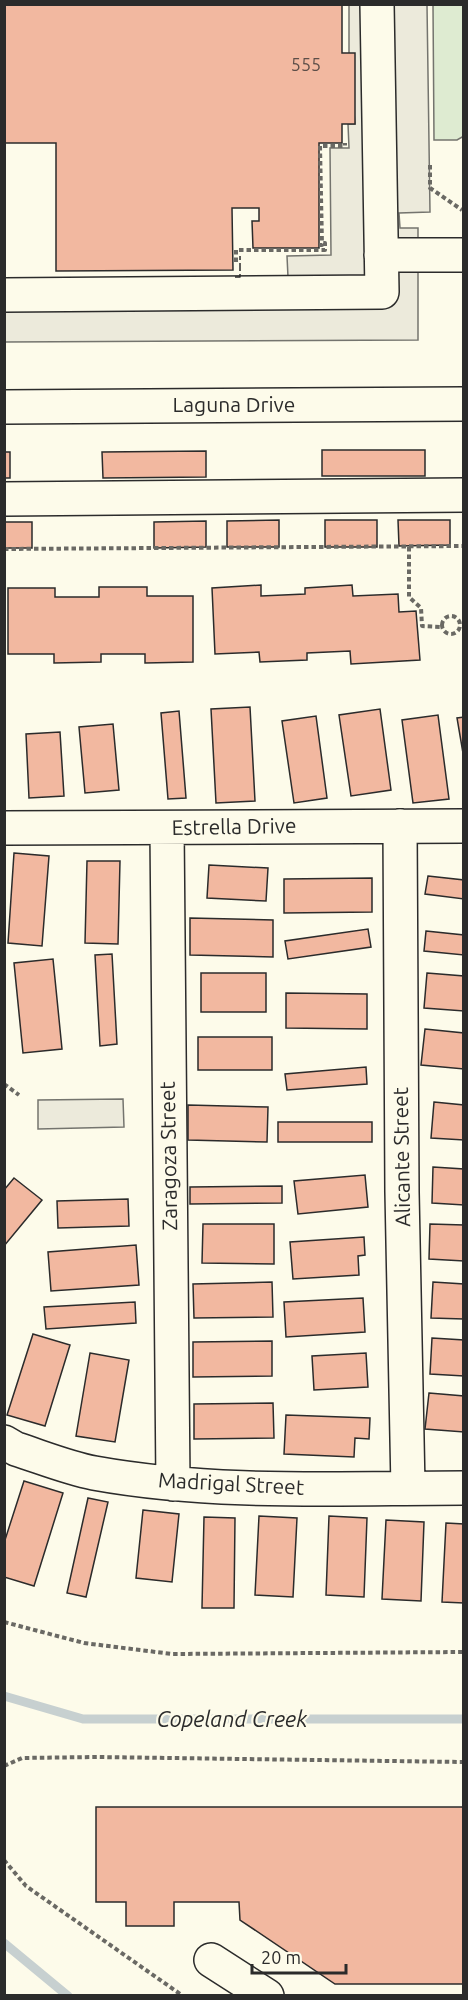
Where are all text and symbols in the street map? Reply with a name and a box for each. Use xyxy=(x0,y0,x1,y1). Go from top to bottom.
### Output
house number: 555 xyxy=(291,54,321,74)
street label: Laguna Drive xyxy=(173,392,295,416)
street label: Estrella Drive xyxy=(171,813,297,839)
street label: Zaragoza Street xyxy=(155,1081,181,1231)
street label: Alicante Street xyxy=(388,1087,414,1227)
street label: Madrigal Street xyxy=(157,1467,305,1499)
water label: Copeland Creek xyxy=(157,1706,308,1731)
scale bar xyxy=(252,1937,346,1975)
text: 20 m xyxy=(261,1947,301,1967)

